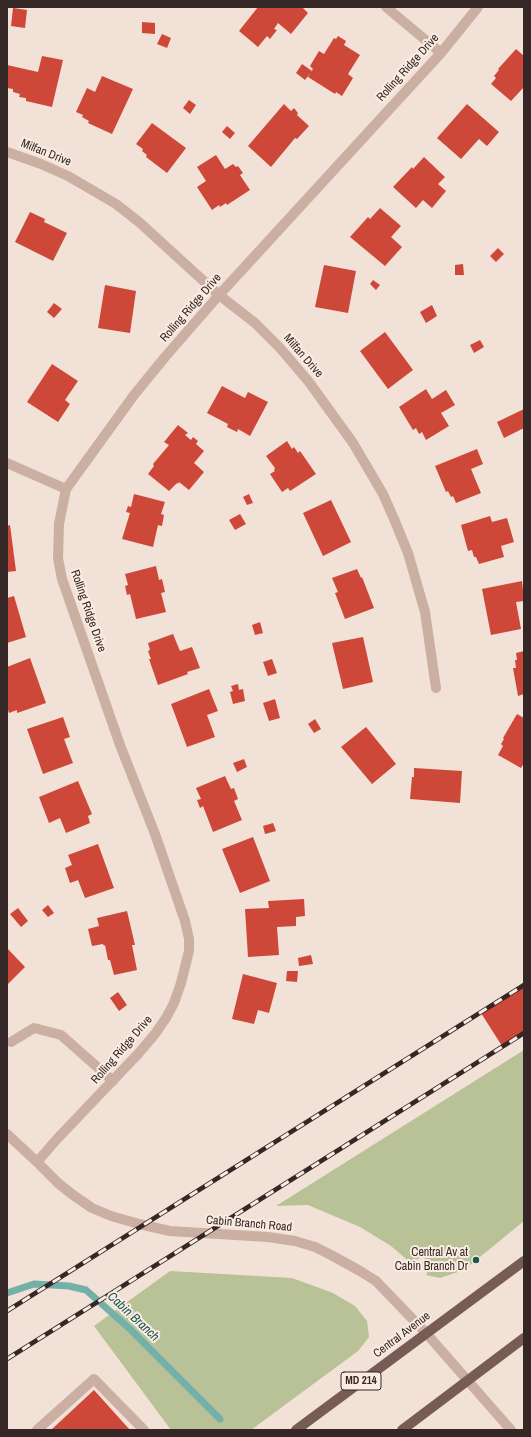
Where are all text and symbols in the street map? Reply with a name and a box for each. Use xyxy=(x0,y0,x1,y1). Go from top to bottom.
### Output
street label: Rolling Ridge Drive xyxy=(374,31,442,105)
street label: Milfan Drive xyxy=(19,136,73,170)
street label: Rolling Ridge Drive xyxy=(157,271,225,345)
street label: Milfan Drive xyxy=(280,331,326,381)
street label: Rolling Ridge Drive xyxy=(67,568,109,654)
street label: Rolling Ridge Drive xyxy=(88,1013,156,1087)
street label: Cabin Branch Road xyxy=(205,1213,293,1235)
place label: Central Av at Cabin Branch Dr xyxy=(395,1246,468,1274)
marker: Central Av at Cabin Branch Dr xyxy=(471,1255,481,1265)
water label: Cabin Branch xyxy=(104,1289,162,1345)
street label: Central Avenue xyxy=(371,1309,433,1361)
road number: MD 214 xyxy=(341,1372,381,1390)

